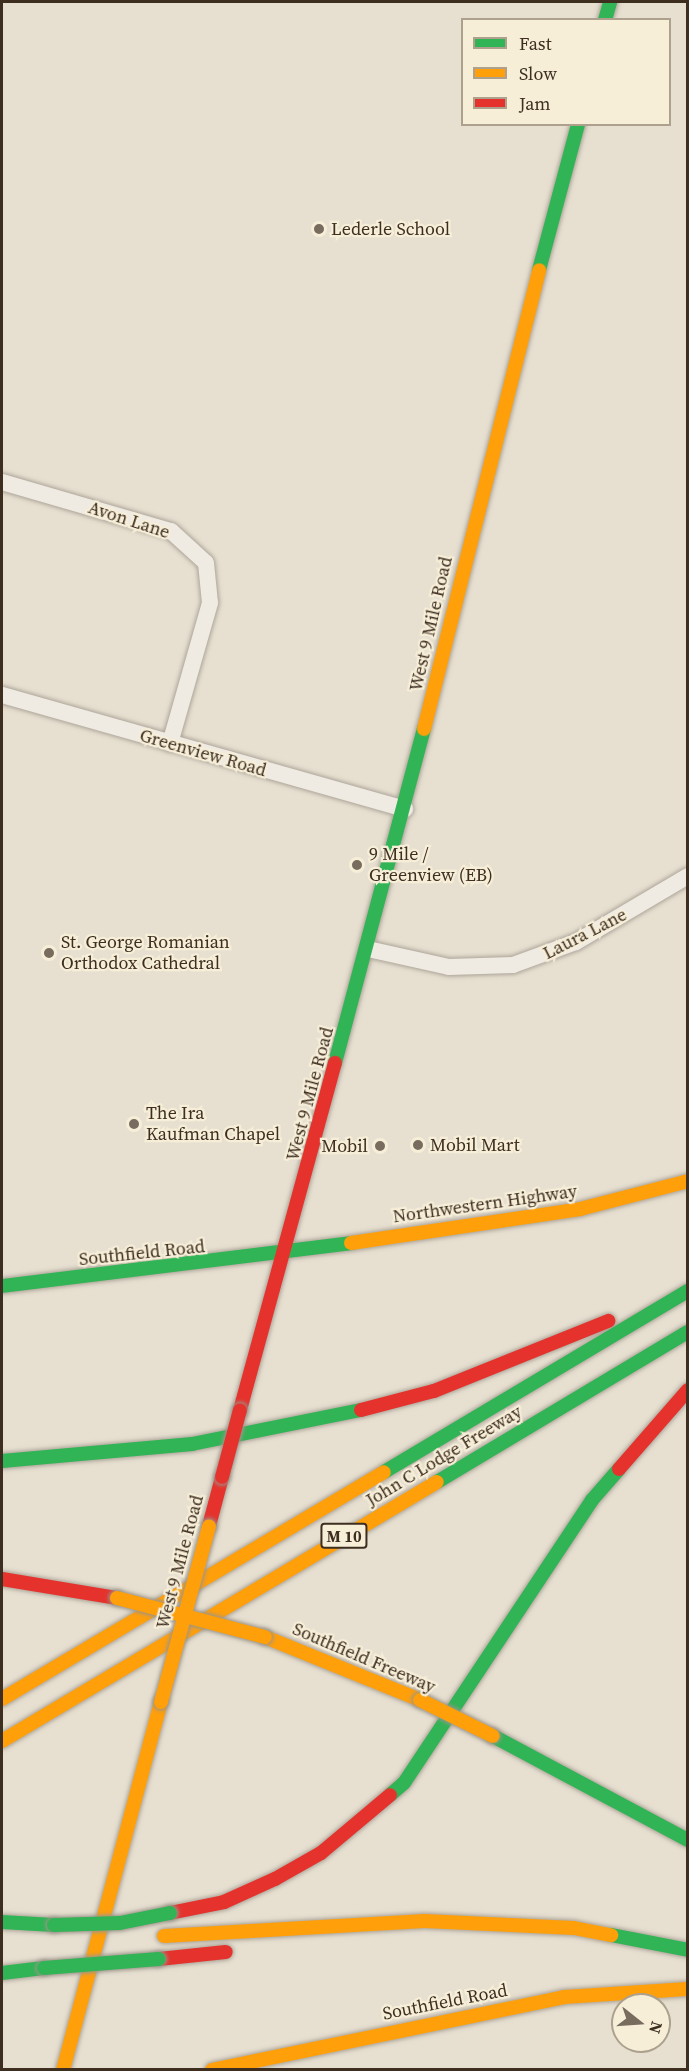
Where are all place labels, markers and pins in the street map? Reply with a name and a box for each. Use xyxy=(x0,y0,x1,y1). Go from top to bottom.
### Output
place label: Lederle School xyxy=(331,218,450,240)
marker: Lederle School xyxy=(312,222,326,236)
place label: 9 Mile / Greenview (EB) xyxy=(369,844,493,886)
marker: 9 Mile / Greenview (EB) xyxy=(350,858,364,872)
place label: St. George Romanian Orthodox Cathedral xyxy=(61,932,230,974)
marker: St. George Romanian Orthodox Cathedral xyxy=(42,946,56,960)
place label: The Ira Kaufman Chapel xyxy=(146,1103,280,1146)
marker: The Ira Kaufman Chapel xyxy=(127,1117,141,1131)
place label: Mobil Mart xyxy=(430,1134,520,1156)
place label: Mobil xyxy=(321,1135,368,1157)
marker: Mobil Mart xyxy=(411,1138,425,1152)
marker: Mobil xyxy=(373,1139,387,1153)

